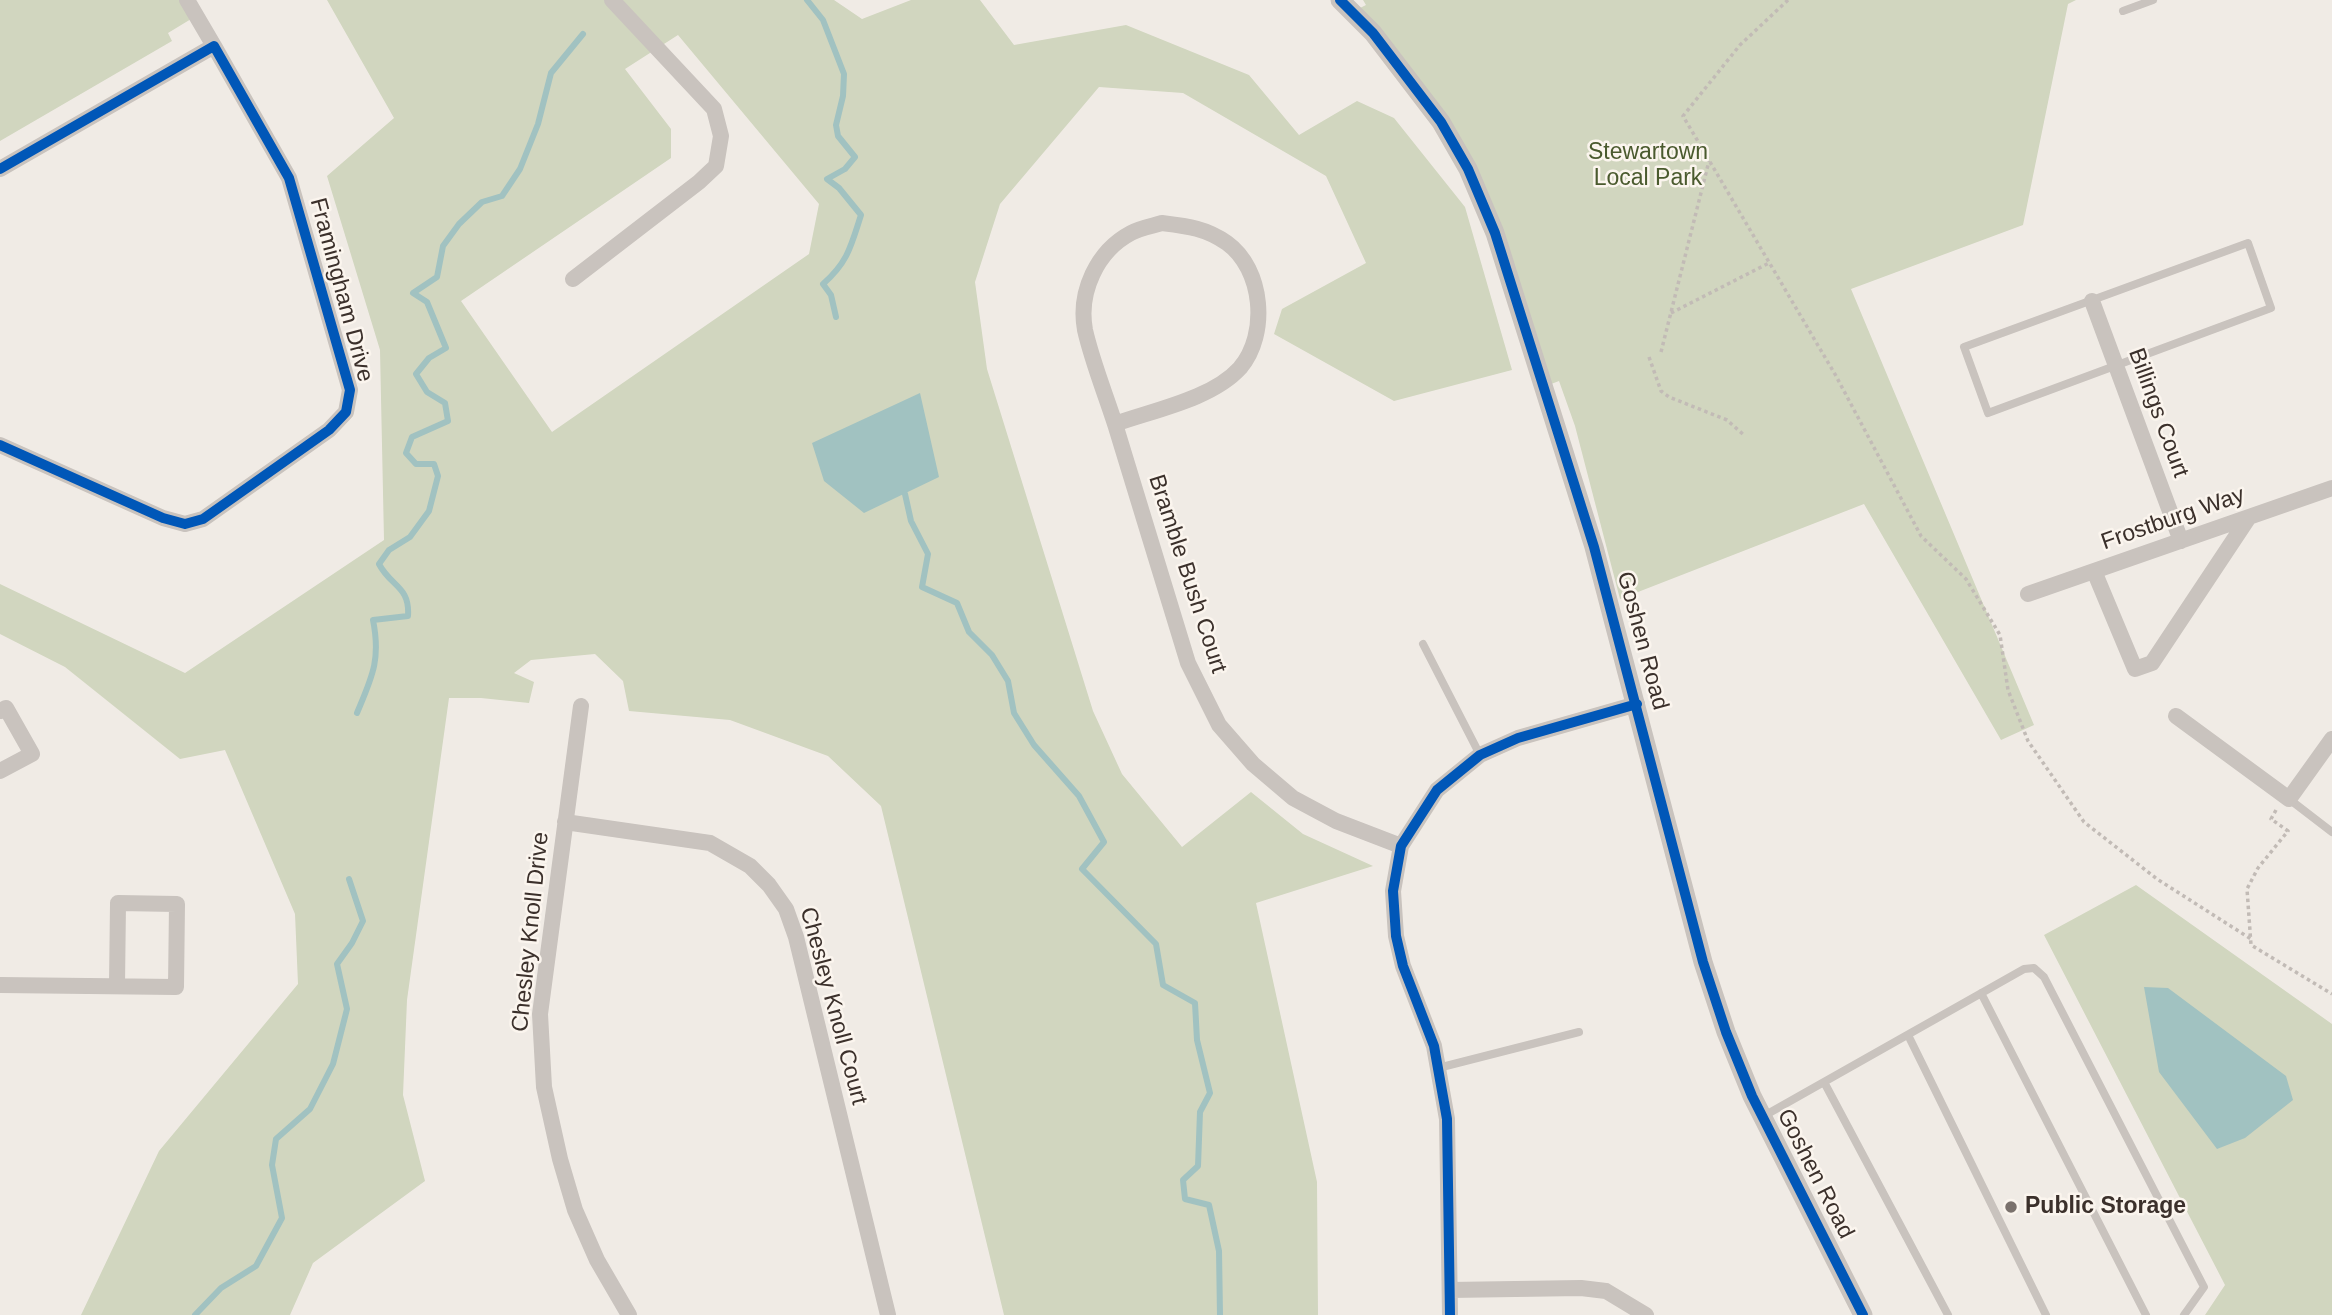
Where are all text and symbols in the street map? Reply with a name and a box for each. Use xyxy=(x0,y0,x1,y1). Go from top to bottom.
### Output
park label: Stewartown Local Park xyxy=(1588,139,1708,193)
street label: Framingham Drive xyxy=(303,195,379,385)
street label: Billings Court xyxy=(2122,345,2194,481)
street label: Bramble Bush Court xyxy=(1142,471,1232,677)
street label: Frostburg Way xyxy=(2098,482,2248,556)
street label: Goshen Road xyxy=(1610,569,1674,713)
street label: Chesley Knoll Drive xyxy=(507,831,555,1033)
street label: Chesley Knoll Court xyxy=(793,904,873,1108)
street label: Goshen Road xyxy=(1770,1105,1860,1243)
place label: Public Storage xyxy=(2025,1193,2186,1221)
marker: Public Storage xyxy=(2003,1199,2019,1215)

